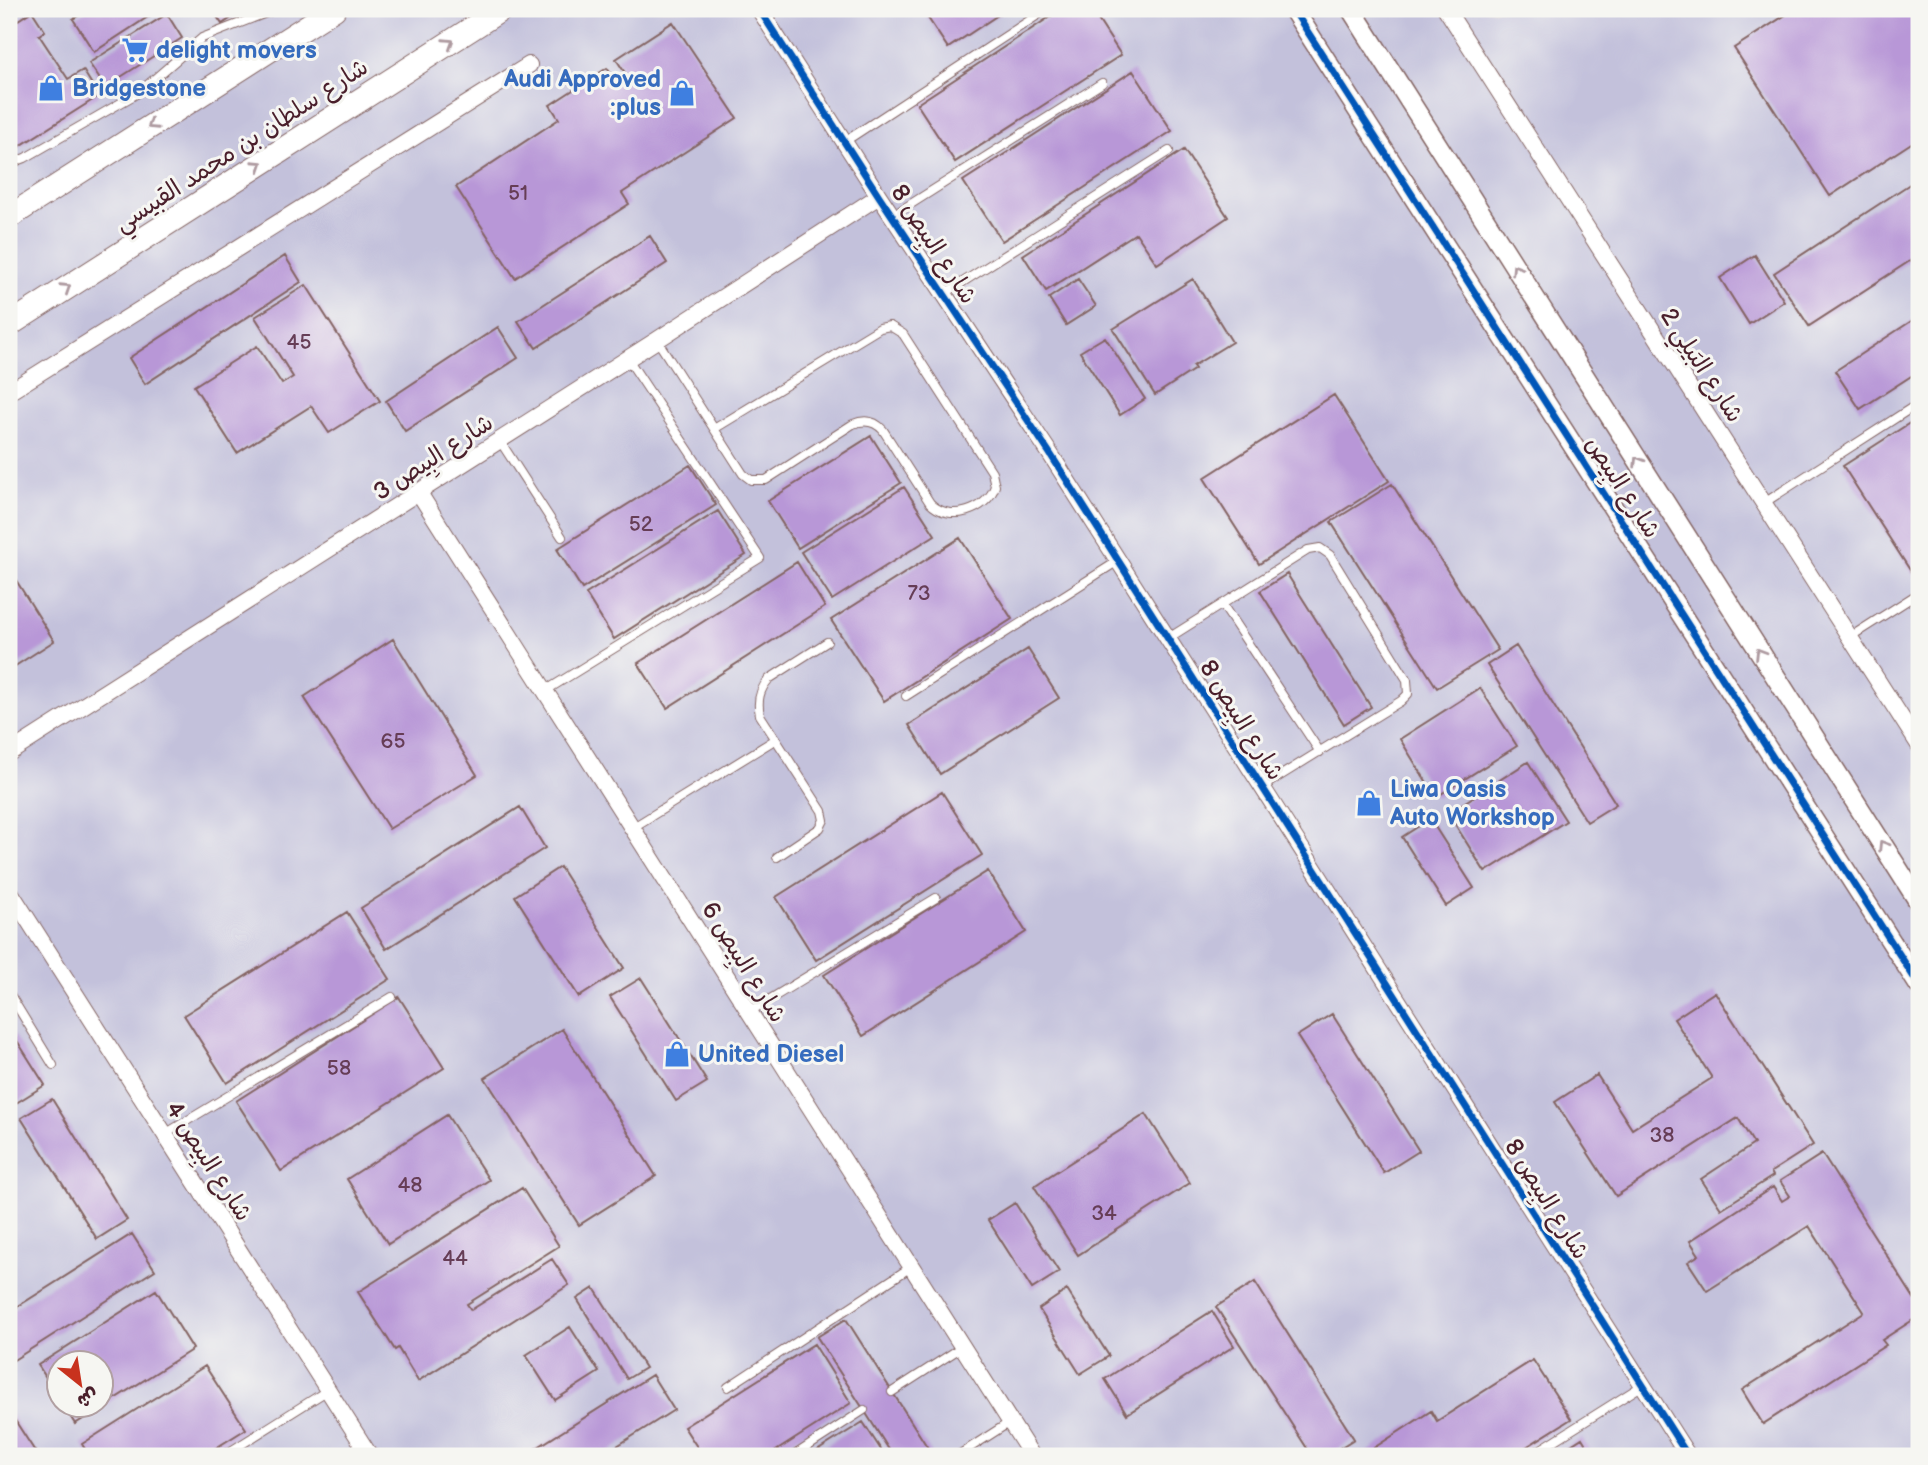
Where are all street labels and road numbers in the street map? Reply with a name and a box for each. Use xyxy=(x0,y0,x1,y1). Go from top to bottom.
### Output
street label: شارع سلطان بن محمد القبيسي xyxy=(109,53,377,243)
street label: شارع البِيص 8 xyxy=(881,179,983,312)
street label: شارع البَيلِي 2 xyxy=(1649,303,1749,431)
street label: شارع البِيص 3 xyxy=(368,408,501,510)
street label: شارع البِيص xyxy=(1575,431,1666,546)
street label: شارع البِيص 8 xyxy=(1190,655,1290,788)
street label: شارع البِيص 6 xyxy=(691,897,792,1030)
street label: شارع البِيص 4 xyxy=(156,1096,258,1229)
street label: شارع البِيص 8 xyxy=(1495,1134,1595,1267)

